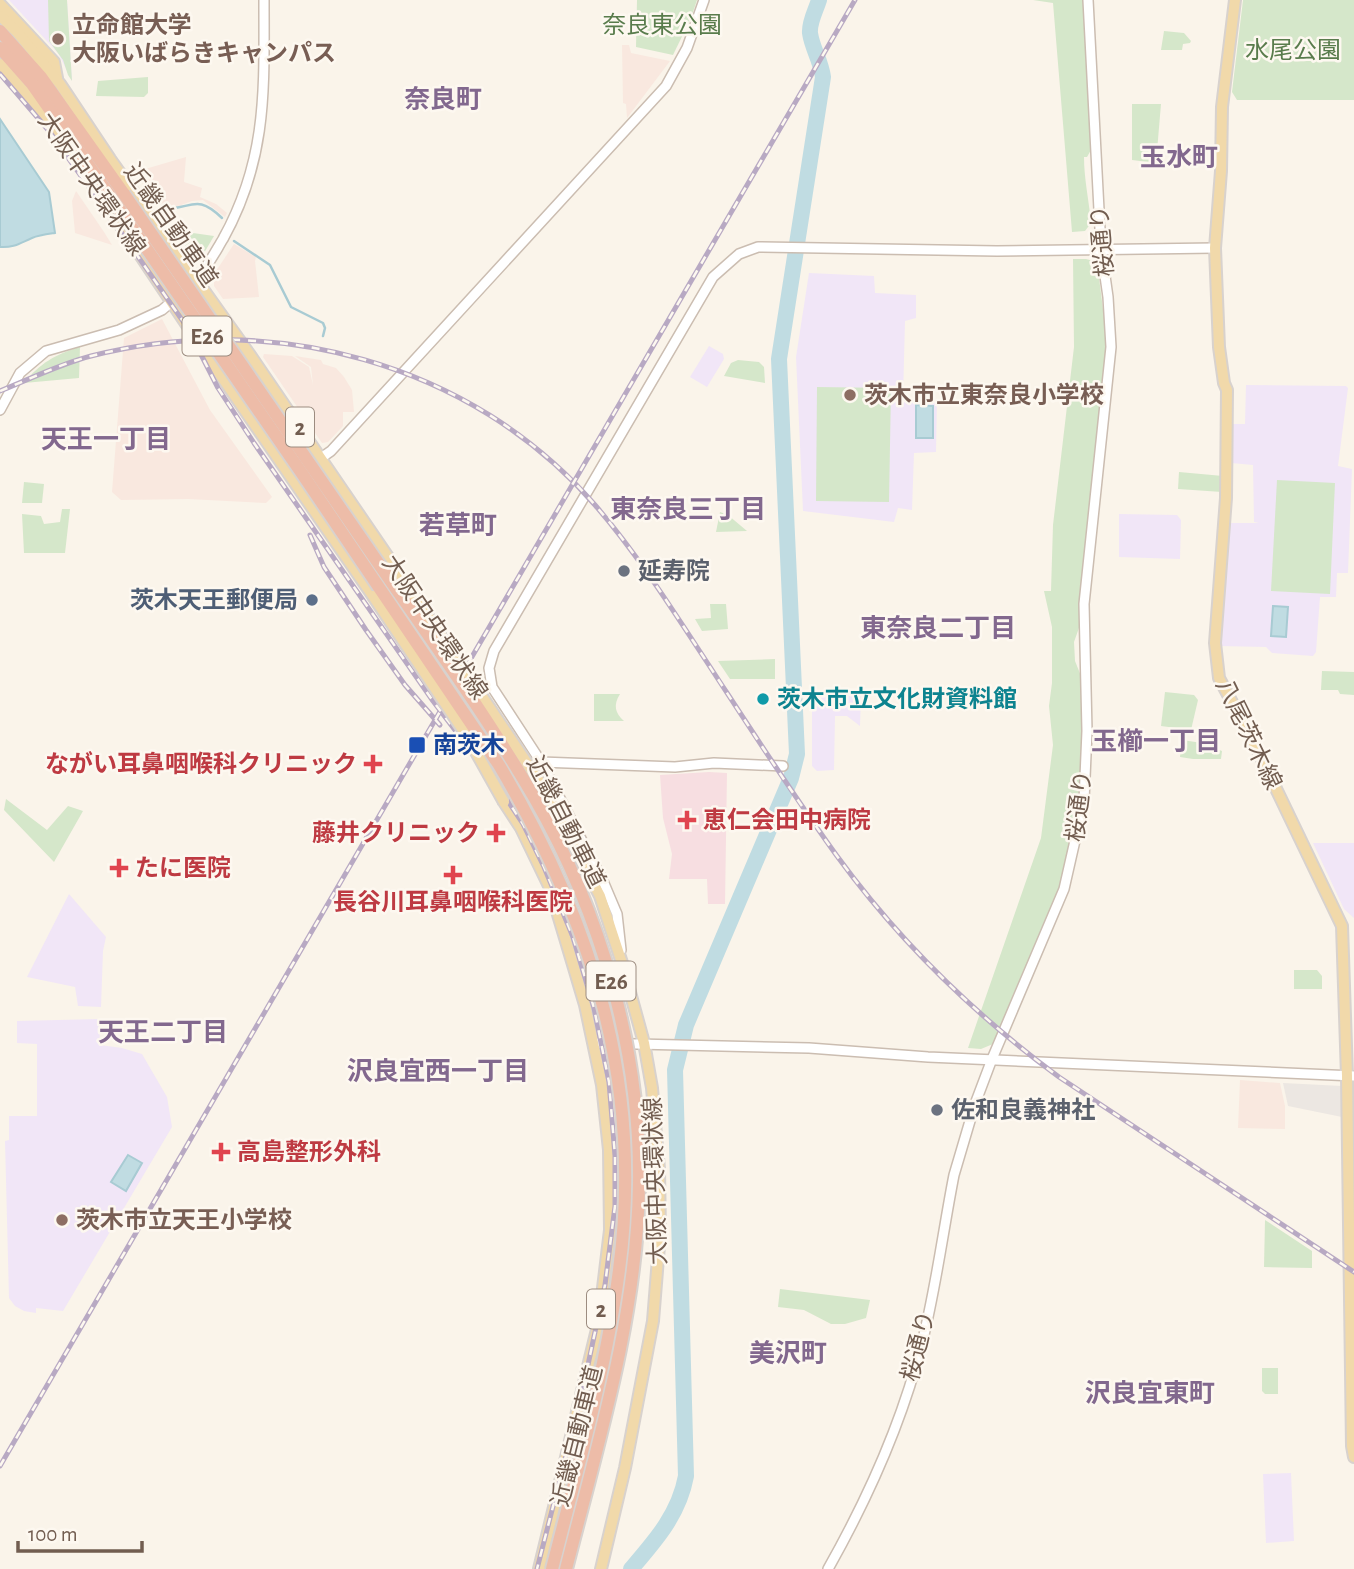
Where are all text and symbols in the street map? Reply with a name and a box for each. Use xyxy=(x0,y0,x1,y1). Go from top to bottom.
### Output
place label: 立命館大学 大阪いばらきキャンパス xyxy=(72,12,336,66)
park label: 奈良東公園 xyxy=(602,12,722,38)
marker: 立命館大学 大阪いばらきキャンパス xyxy=(50,31,66,47)
park label: 水尾公園 xyxy=(1245,37,1341,63)
district label: 奈良町 xyxy=(404,85,482,113)
street label: 大阪中央環状線 xyxy=(33,108,151,260)
district label: 玉水町 xyxy=(1140,143,1218,171)
street label: 近畿自動車道 xyxy=(119,159,223,291)
street label: 桜通り xyxy=(1086,204,1118,278)
road number: E26 xyxy=(182,316,232,356)
place label: 茨木市立東奈良小学校 xyxy=(864,382,1104,408)
marker: 茨木市立東奈良小学校 xyxy=(842,387,858,403)
road number: 2 xyxy=(286,408,314,446)
district label: 天王一丁目 xyxy=(41,427,171,453)
district label: 東奈良三丁目 xyxy=(610,495,766,523)
district label: 若草町 xyxy=(419,511,497,539)
street label: 大阪中央環状線 xyxy=(377,550,493,704)
place label: 延寿院 xyxy=(638,558,710,584)
marker: 延寿院 xyxy=(616,563,632,579)
place label: 茨木天王郵便局 xyxy=(130,587,298,613)
marker: 茨木天王郵便局 xyxy=(304,592,320,608)
district label: 東奈良二丁目 xyxy=(860,614,1016,642)
street label: 八尾茨木線 xyxy=(1211,674,1287,794)
place label: 茨木市立文化財資料館 xyxy=(777,686,1017,712)
marker: 茨木市立文化財資料館 xyxy=(755,691,771,707)
district label: 玉櫛一丁目 xyxy=(1091,727,1221,755)
place label: 南茨木 xyxy=(433,732,505,758)
marker: 南茨木 xyxy=(407,735,427,755)
place label: ながい耳鼻咽喉科クリニック xyxy=(45,751,357,777)
street label: 近畿自動車道 xyxy=(522,752,610,892)
marker: ながい耳鼻咽喉科クリニック xyxy=(363,754,383,774)
street label: 桜通り xyxy=(1062,769,1096,843)
place label: 恵仁会田中病院 xyxy=(703,807,871,833)
marker: 恵仁会田中病院 xyxy=(677,810,697,830)
place label: 藤井クリニック xyxy=(312,820,480,846)
marker: 藤井クリニック xyxy=(486,823,506,843)
place label: たに医院 xyxy=(135,855,231,881)
marker: たに医院 xyxy=(109,858,129,878)
marker: 長谷川耳鼻咽喉科医院 xyxy=(443,865,463,885)
place label: 長谷川耳鼻咽喉科医院 xyxy=(333,889,573,915)
road number: E26 xyxy=(586,962,636,1000)
district label: 天王二丁目 xyxy=(98,1020,228,1046)
district label: 沢良宜西一丁目 xyxy=(347,1058,529,1085)
street label: 大阪中央環状線 xyxy=(639,1097,671,1265)
place label: 佐和良義神社 xyxy=(951,1097,1095,1123)
marker: 佐和良義神社 xyxy=(929,1102,945,1118)
place label: 高島整形外科 xyxy=(237,1139,381,1165)
marker: 高島整形外科 xyxy=(211,1142,231,1162)
place label: 茨木市立天王小学校 xyxy=(76,1207,292,1233)
marker: 茨木市立天王小学校 xyxy=(54,1212,70,1228)
road number: 2 xyxy=(587,1290,615,1328)
street label: 桜通り xyxy=(897,1308,939,1384)
district label: 美沢町 xyxy=(749,1339,827,1367)
street label: 近畿自動車道 xyxy=(547,1363,607,1509)
district label: 沢良宜東町 xyxy=(1085,1379,1215,1407)
scale bar xyxy=(18,1510,142,1554)
text: 100 m xyxy=(28,1524,78,1545)

